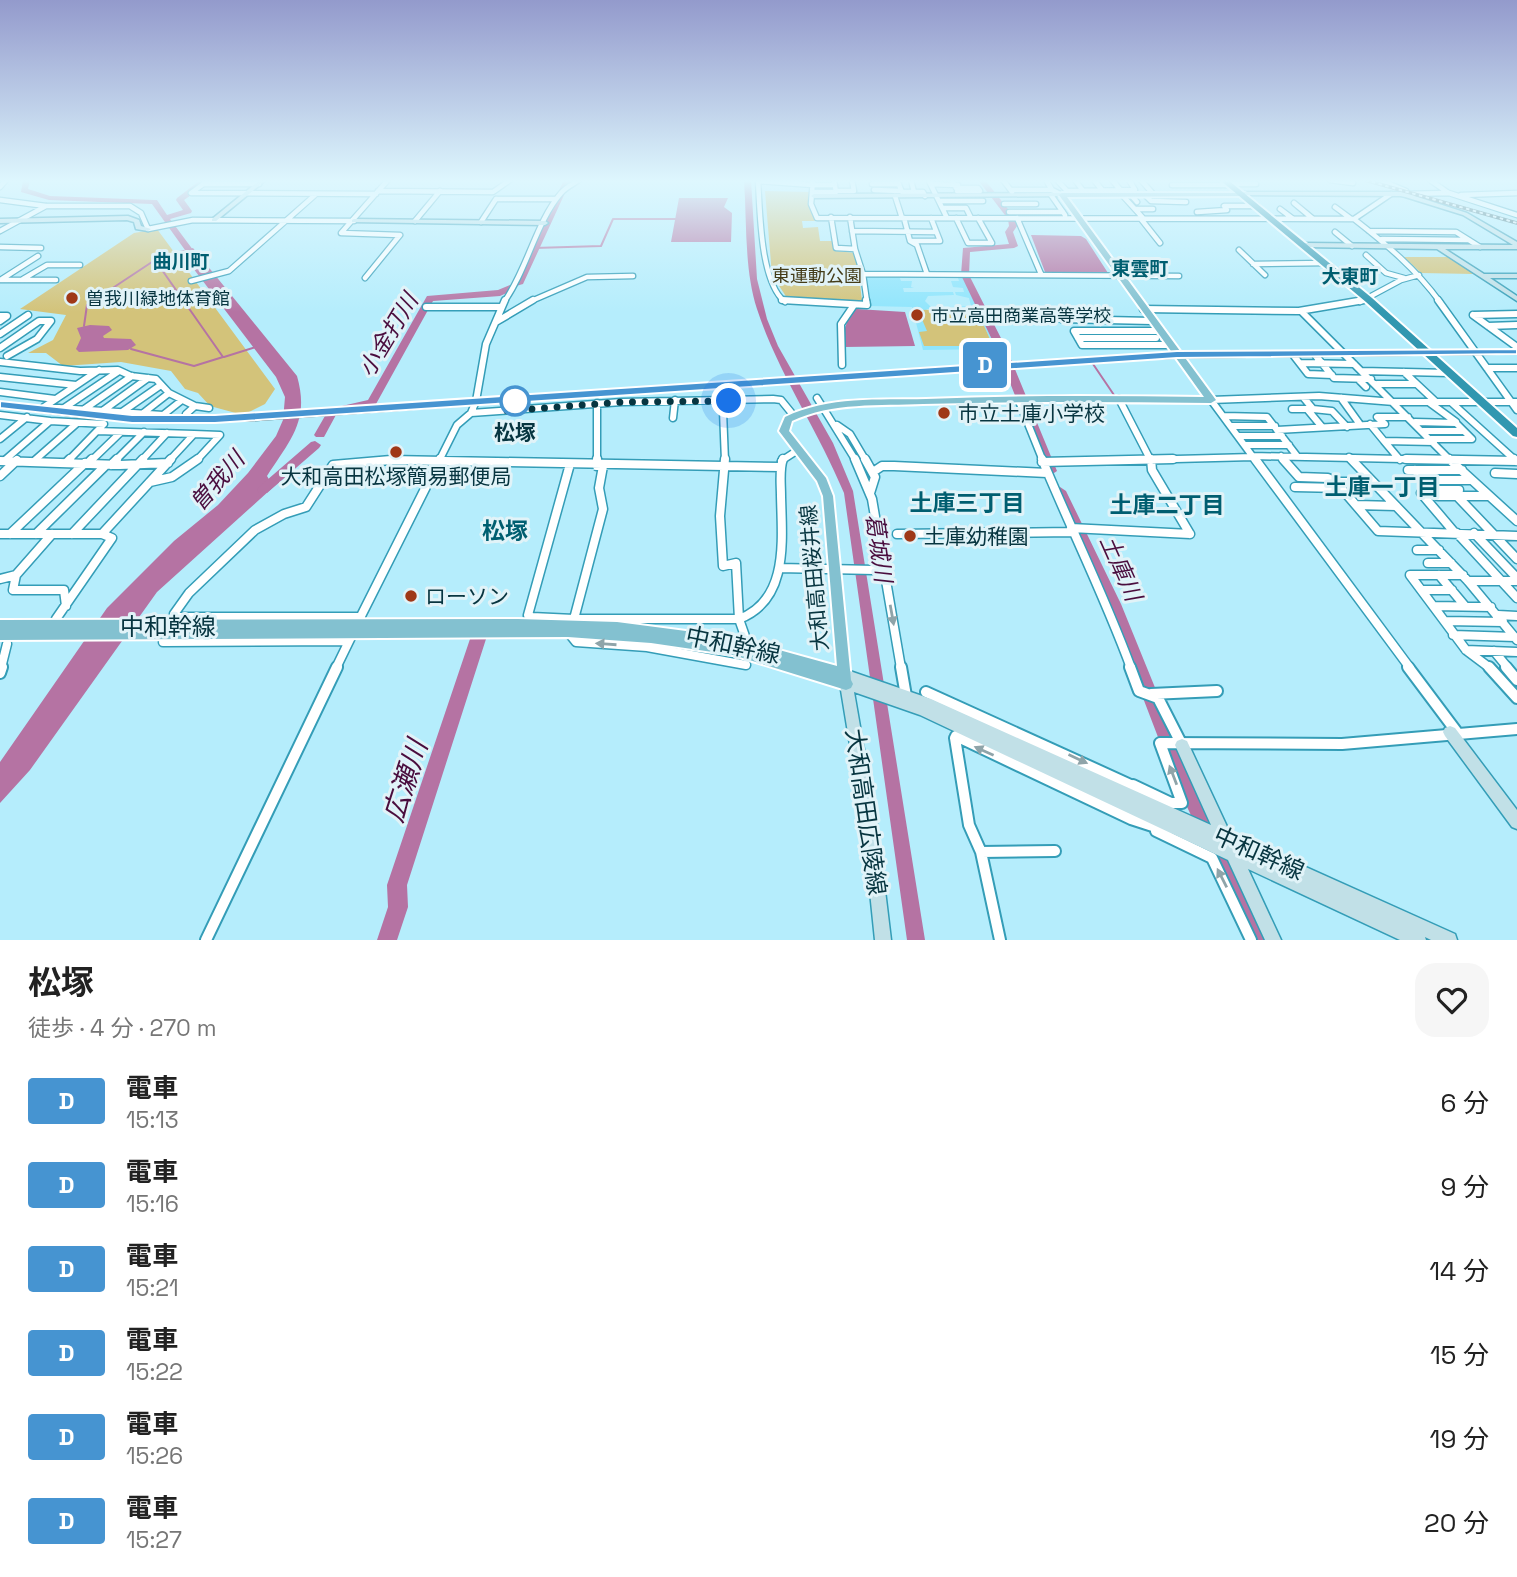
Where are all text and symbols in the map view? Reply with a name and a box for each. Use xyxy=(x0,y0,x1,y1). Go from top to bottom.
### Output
district label: 曲川町 xyxy=(152,249,210,274)
district label: 東雲町 xyxy=(1111,256,1169,281)
park label: 東運動公園 xyxy=(772,264,862,287)
district label: 大東町 xyxy=(1321,264,1379,289)
water label: 小金打川 xyxy=(351,285,426,382)
place label: 曽我川緑地体育館 xyxy=(86,287,230,310)
marker: 曽我川緑地体育館 xyxy=(64,290,80,306)
place label: 市立高田商業高等学校 xyxy=(931,304,1111,327)
marker: 市立高田商業高等学校 xyxy=(909,307,925,323)
line badge: D xyxy=(962,342,1008,388)
text: D xyxy=(977,349,993,380)
your location xyxy=(711,383,746,418)
marker: 松塚 xyxy=(500,386,530,416)
place label: 市立土庫小学校 xyxy=(958,400,1105,427)
marker: 市立土庫小学校 xyxy=(936,405,952,421)
place label: 松塚 xyxy=(494,419,536,446)
water label: 曽我川 xyxy=(183,443,253,517)
marker: 大和高田松塚簡易郵便局 xyxy=(388,444,404,460)
place label: 大和高田松塚簡易郵便局 xyxy=(281,463,512,490)
district label: 土庫一丁目 xyxy=(1325,472,1440,502)
district label: 土庫三丁目 xyxy=(910,488,1025,518)
district label: 土庫二丁目 xyxy=(1110,490,1225,520)
street label: 大和高田桜井線 xyxy=(794,504,834,652)
water label: 葛城川 xyxy=(859,512,899,587)
district label: 松塚 xyxy=(482,516,528,546)
place label: 土庫幼稚園 xyxy=(924,523,1029,550)
marker: 土庫幼稚園 xyxy=(902,528,918,544)
water label: 土庫川 xyxy=(1093,530,1150,608)
place label: ローソン xyxy=(425,583,509,610)
marker: ローソン xyxy=(403,588,419,604)
one-way arrow xyxy=(887,604,898,626)
street label: 中和幹線 xyxy=(120,611,216,642)
street label: 中和幹線 xyxy=(683,620,783,670)
one-way arrow xyxy=(595,639,617,650)
street label: 大和高田広陵線 xyxy=(839,727,893,897)
water label: 広瀬川 xyxy=(375,733,436,827)
one-way arrow xyxy=(974,745,994,757)
one-way arrow xyxy=(1068,753,1088,765)
one-way arrow xyxy=(1167,765,1178,786)
street label: 中和幹線 xyxy=(1209,819,1309,887)
one-way arrow xyxy=(1217,868,1228,888)
text: 松塚 xyxy=(28,962,94,1004)
button: heart xyxy=(1415,963,1489,1037)
text: 徒歩 · 4 分 · 270 m xyxy=(28,1013,216,1043)
text: 電車 xyxy=(126,1071,178,1105)
text: D xyxy=(59,1085,74,1116)
text: 6 分 xyxy=(1440,1086,1489,1120)
text: 15:13 xyxy=(126,1105,179,1135)
text: 電車 xyxy=(126,1155,178,1189)
text: D xyxy=(59,1169,74,1200)
text: 9 分 xyxy=(1440,1170,1489,1204)
text: 15:16 xyxy=(126,1189,179,1219)
text: 電車 xyxy=(126,1239,178,1273)
text: D xyxy=(59,1253,74,1284)
text: 14 分 xyxy=(1429,1254,1489,1288)
text: 15:21 xyxy=(126,1273,179,1303)
text: 電車 xyxy=(126,1323,178,1357)
text: D xyxy=(59,1337,74,1368)
text: 15 分 xyxy=(1430,1338,1489,1372)
text: 15:22 xyxy=(126,1357,183,1387)
text: 電車 xyxy=(126,1407,178,1441)
text: D xyxy=(59,1421,74,1452)
text: 19 分 xyxy=(1430,1422,1489,1456)
text: 15:26 xyxy=(126,1441,183,1471)
text: 電車 xyxy=(126,1491,178,1525)
text: D xyxy=(59,1505,74,1536)
text: 20 分 xyxy=(1424,1506,1489,1540)
text: 15:27 xyxy=(126,1525,182,1555)

